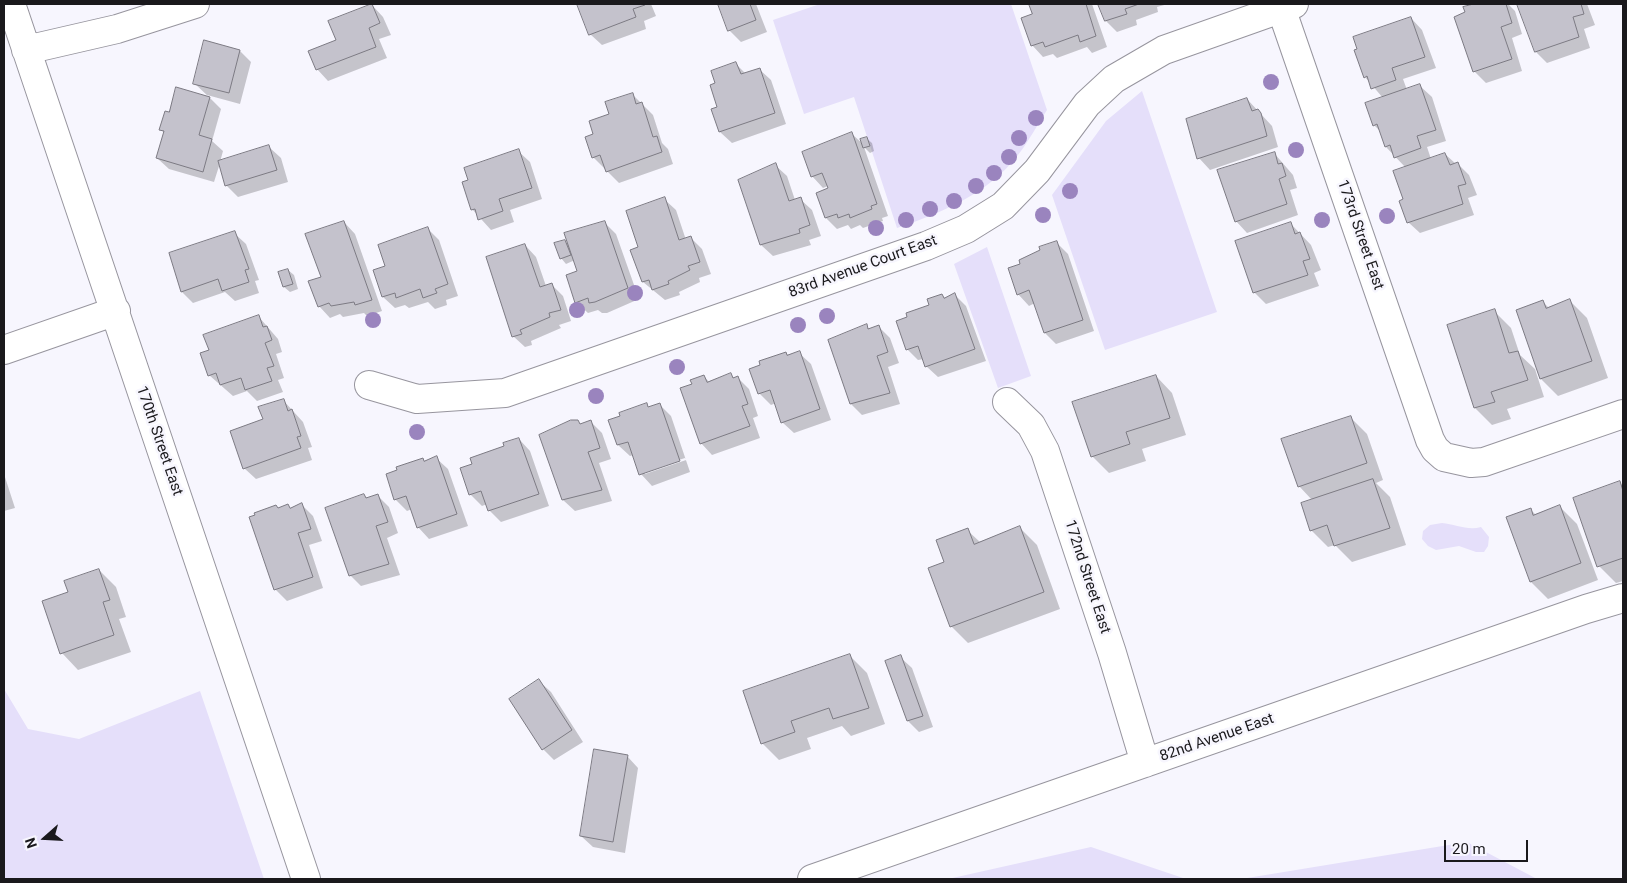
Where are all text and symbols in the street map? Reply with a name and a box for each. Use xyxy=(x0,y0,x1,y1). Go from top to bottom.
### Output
street label: 173rd Street East xyxy=(1333,178,1387,292)
street label: 83rd Avenue Court East xyxy=(786,232,940,302)
street label: 170th Street East xyxy=(132,384,186,498)
street label: 172nd Street East xyxy=(1060,518,1114,636)
street label: 82nd Avenue East xyxy=(1158,710,1276,766)
north arrow xyxy=(20,813,70,863)
scale bar xyxy=(1447,830,1531,862)
text: N xyxy=(22,836,40,850)
text: 20 m xyxy=(1452,840,1486,858)

